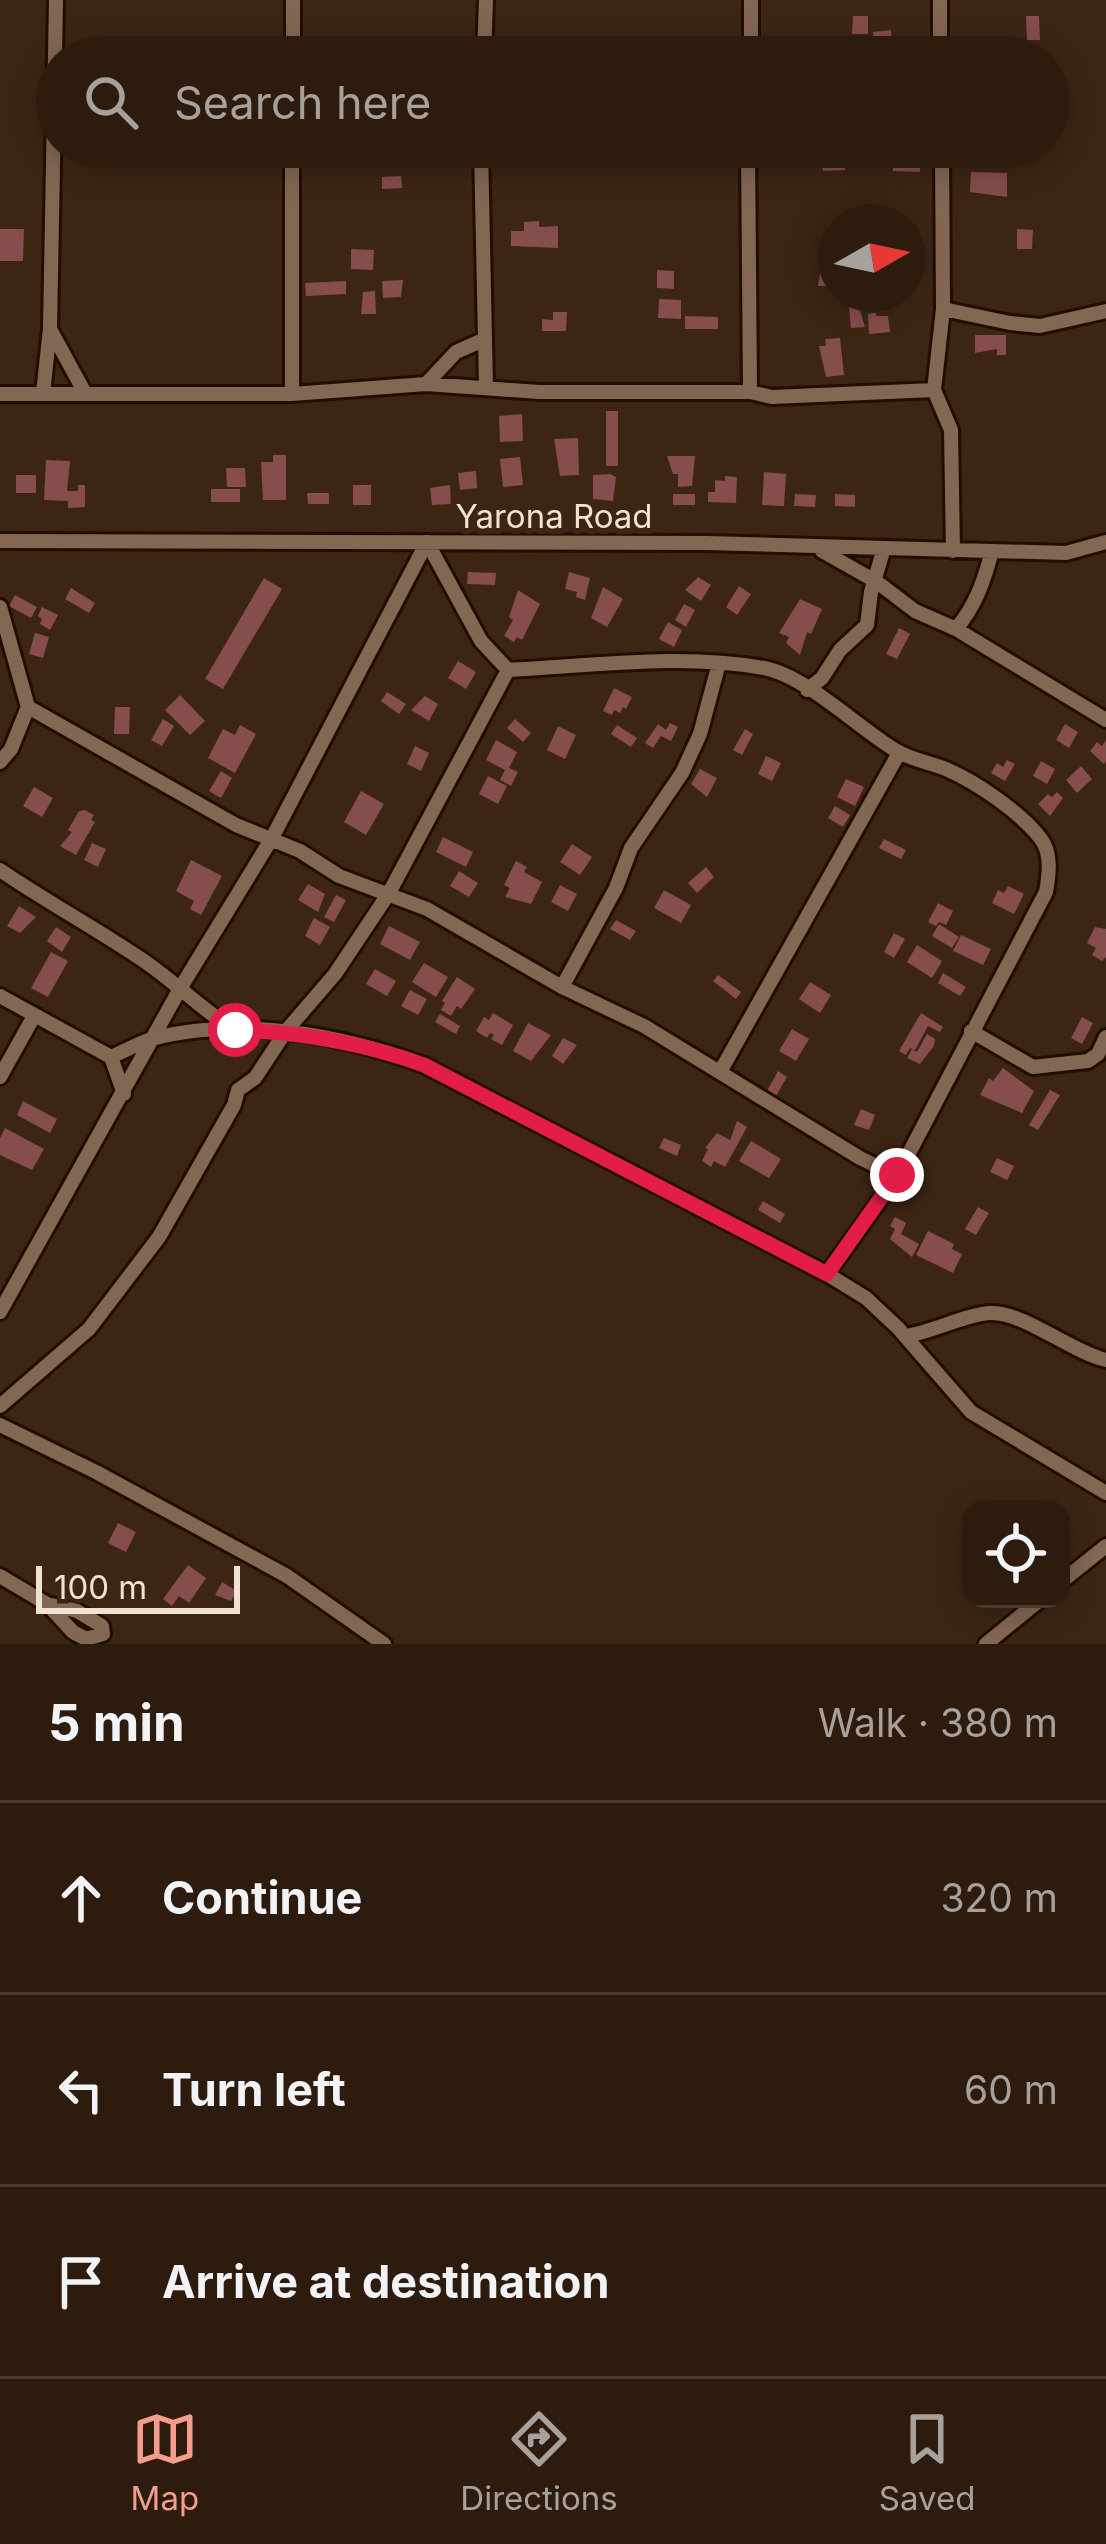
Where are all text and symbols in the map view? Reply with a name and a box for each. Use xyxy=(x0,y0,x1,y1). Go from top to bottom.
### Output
search box xyxy=(36,36,1070,168)
icon: search xyxy=(78,69,144,135)
text: Search here xyxy=(174,75,431,130)
north arrow xyxy=(818,204,926,312)
street label: Yarona Road xyxy=(455,496,653,536)
route start xyxy=(208,1003,262,1057)
route end xyxy=(870,1148,924,1202)
map controls xyxy=(962,1500,1070,1608)
button: locate xyxy=(962,1500,1070,1608)
scale bar xyxy=(36,1560,240,1613)
text: 100 m xyxy=(54,1567,147,1607)
text: 5 min xyxy=(48,1692,185,1753)
text: Walk · 380 m xyxy=(818,1699,1058,1746)
icon: ahead xyxy=(48,1865,114,1931)
text: Continue xyxy=(162,1870,362,1925)
text: 320 m xyxy=(940,1874,1058,1921)
icon: left xyxy=(48,2057,114,2123)
text: Turn left xyxy=(162,2062,346,2117)
text: 60 m xyxy=(964,2066,1058,2113)
icon: arrive xyxy=(48,2249,114,2315)
text: Arrive at destination xyxy=(162,2254,609,2309)
tab: Map xyxy=(131,2406,199,2518)
tab: Directions xyxy=(460,2406,618,2518)
tab: Saved xyxy=(879,2406,975,2518)

